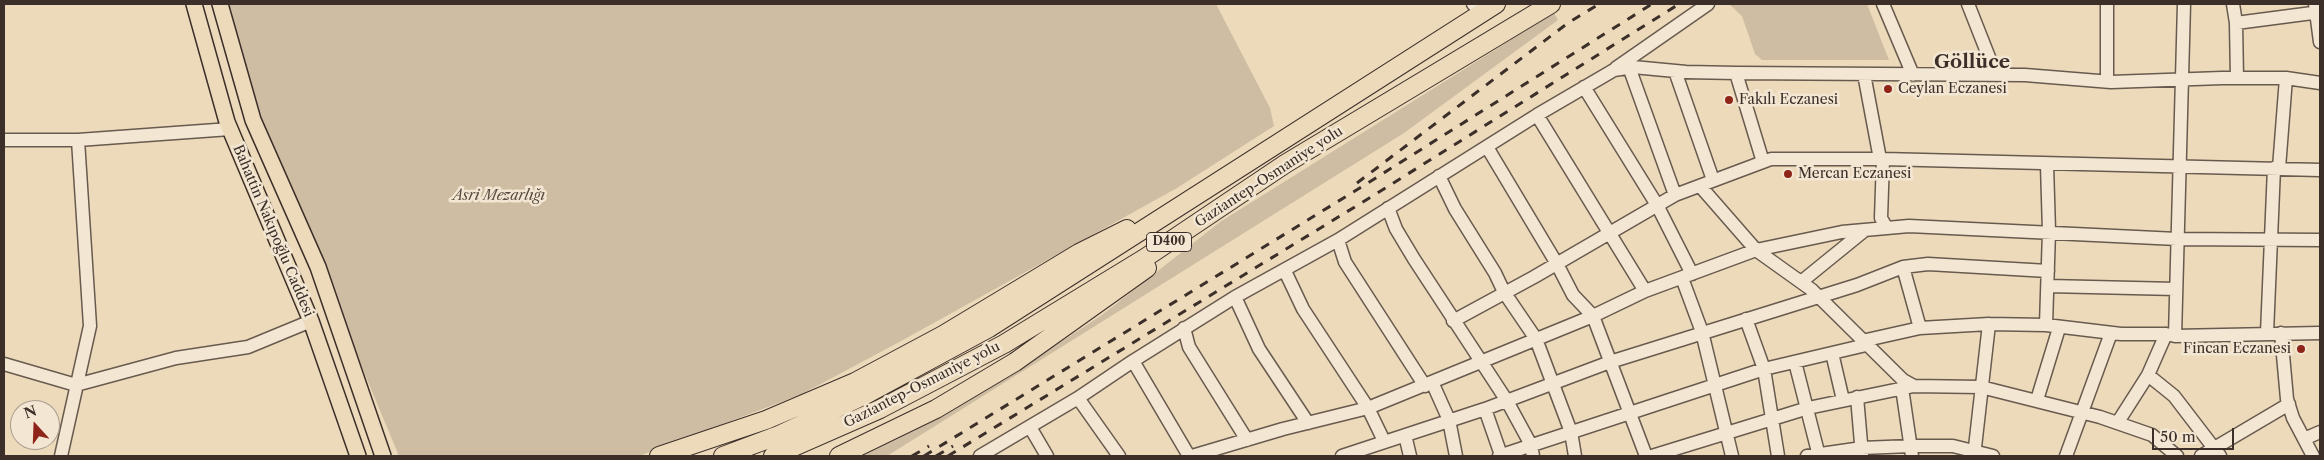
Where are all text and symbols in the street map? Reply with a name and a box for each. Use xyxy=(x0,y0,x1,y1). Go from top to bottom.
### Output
district label: Göllüce xyxy=(1934,52,2010,74)
place label: Ceylan Eczanesi xyxy=(1898,81,2007,97)
marker: Ceylan Eczanesi xyxy=(1882,83,1894,95)
place label: Fakılı Eczanesi xyxy=(1739,92,1838,108)
marker: Fakılı Eczanesi xyxy=(1723,94,1735,106)
street label: Gaziantep-Osmaniye yolu xyxy=(1192,123,1346,231)
street label: Bahattin Nakıpoğlu Caddesi xyxy=(229,142,317,320)
place label: Mercan Eczanesi xyxy=(1798,166,1911,182)
marker: Mercan Eczanesi xyxy=(1782,168,1794,180)
park label: Asri Mezarlığı xyxy=(453,188,545,204)
road number: D400 xyxy=(1146,232,1192,252)
street label: Gaziantep-Osmaniye yolu xyxy=(841,338,1003,432)
place label: Fincan Eczanesi xyxy=(2183,341,2291,357)
marker: Fincan Eczanesi xyxy=(2295,343,2307,355)
north arrow xyxy=(10,400,60,450)
text: N xyxy=(21,401,39,422)
scale bar xyxy=(2154,418,2236,450)
text: 50 m xyxy=(2160,427,2196,446)

